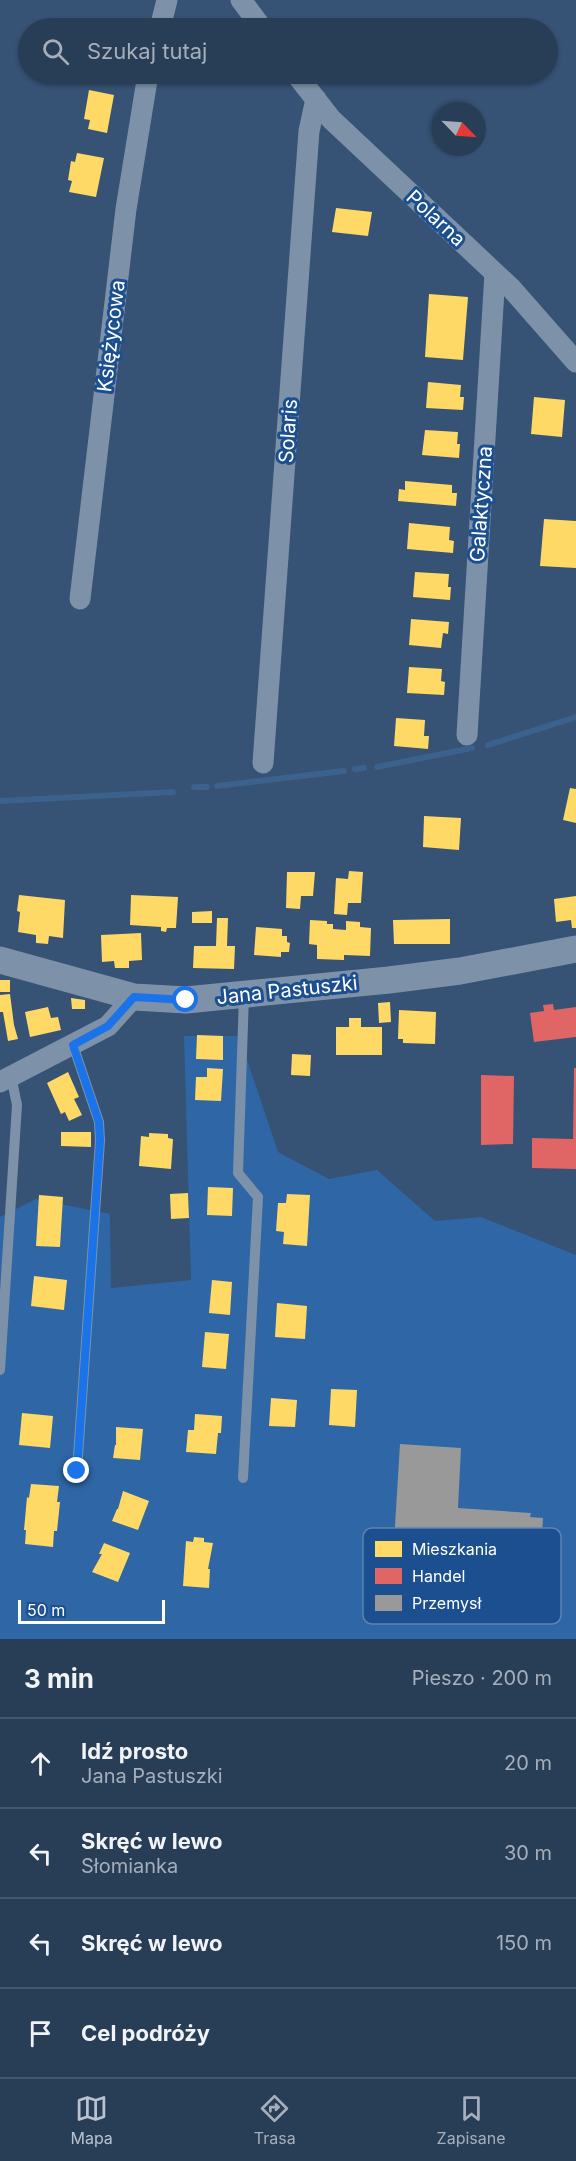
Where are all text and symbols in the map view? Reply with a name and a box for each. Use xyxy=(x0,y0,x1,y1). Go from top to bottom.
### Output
search box xyxy=(18,18,558,84)
icon: search xyxy=(39,35,72,68)
text: Szukaj tutaj xyxy=(87,38,207,64)
north arrow xyxy=(432,102,486,156)
street label: Polarna xyxy=(402,185,470,251)
street label: Księżycowa xyxy=(92,279,130,393)
street label: Solaris xyxy=(274,398,302,464)
street label: Galaktyczna xyxy=(465,445,497,563)
street label: Jana Pastuszki xyxy=(215,971,359,1009)
route start xyxy=(172,986,198,1012)
route end xyxy=(63,1457,89,1483)
legend xyxy=(363,1528,561,1624)
text: Mieszkania xyxy=(412,1539,497,1559)
text: Handel xyxy=(412,1566,465,1586)
text: Przemysł xyxy=(412,1593,481,1613)
scale bar xyxy=(18,1597,165,1624)
text: 50 m xyxy=(27,1600,65,1620)
text: 3 min xyxy=(24,1663,94,1694)
text: Pieszo · 200 m xyxy=(412,1666,552,1690)
text: Idź prosto xyxy=(81,1738,188,1764)
icon: ahead xyxy=(24,1747,57,1780)
text: 20 m xyxy=(504,1751,552,1775)
text: Jana Pastuszki xyxy=(81,1764,223,1788)
text: Skręć w lewo xyxy=(81,1828,222,1854)
icon: left xyxy=(24,1837,57,1870)
text: 30 m xyxy=(504,1841,552,1865)
text: Słomianka xyxy=(81,1854,178,1878)
icon: left xyxy=(24,1927,57,1960)
text: Skręć w lewo xyxy=(81,1930,222,1956)
text: 150 m xyxy=(496,1931,552,1955)
icon: arrive xyxy=(24,2017,57,2050)
text: Cel podróży xyxy=(81,2020,210,2046)
tab: Mapa xyxy=(70,2092,113,2148)
tab: Trasa xyxy=(254,2092,296,2148)
tab: Zapisane xyxy=(437,2092,506,2148)

